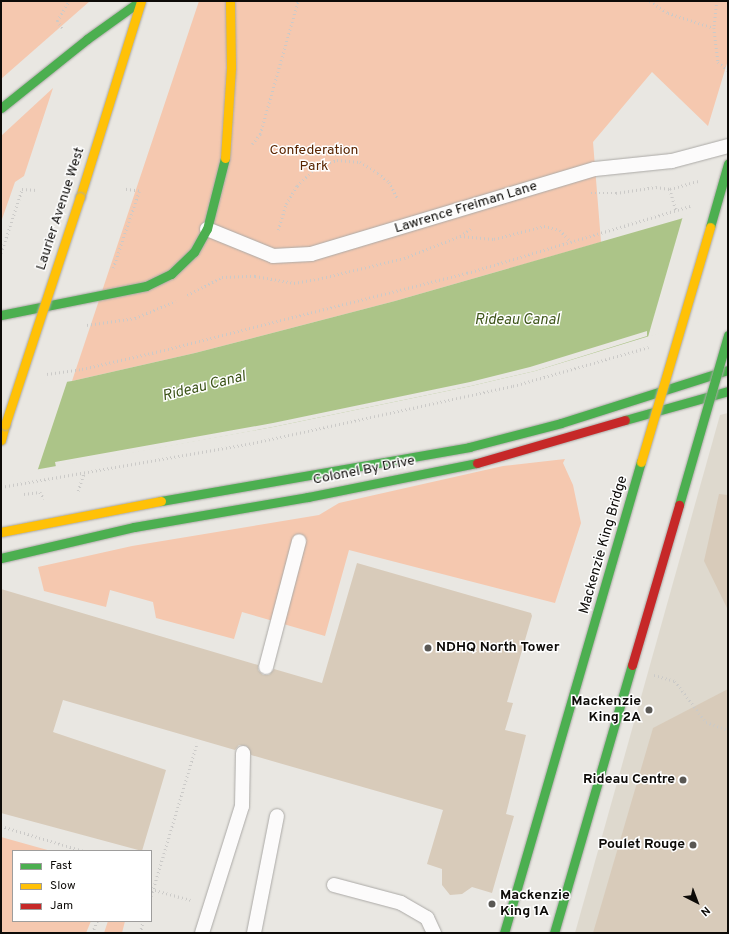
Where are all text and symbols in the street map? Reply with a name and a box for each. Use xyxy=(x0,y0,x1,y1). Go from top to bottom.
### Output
park label: Confederation Park xyxy=(270,143,358,176)
street label: Laurier Avenue West xyxy=(33,145,89,273)
street label: Lawrence Freiman Lane xyxy=(393,178,539,238)
water label: Rideau Canal xyxy=(474,312,560,330)
water label: Rideau Canal xyxy=(161,368,247,406)
street label: Colonel By Drive xyxy=(312,453,416,489)
street label: Mackenzie King Bridge xyxy=(576,474,632,616)
place label: NDHQ North Tower xyxy=(436,640,559,656)
marker: NDHQ North Tower xyxy=(423,643,433,653)
place label: Mackenzie King 2A xyxy=(571,694,641,726)
marker: Mackenzie King 2A xyxy=(644,705,654,715)
place label: Rideau Centre xyxy=(583,772,675,788)
marker: Rideau Centre xyxy=(678,775,688,785)
place label: Poulet Rouge xyxy=(598,837,685,853)
marker: Poulet Rouge xyxy=(688,840,698,850)
legend xyxy=(12,850,152,922)
text: Fast xyxy=(50,858,72,874)
text: Slow xyxy=(50,878,76,894)
north arrow xyxy=(677,882,717,922)
place label: Mackenzie King 1A xyxy=(500,888,570,920)
text: Jam xyxy=(50,898,73,914)
marker: Mackenzie King 1A xyxy=(487,899,497,909)
text: N xyxy=(697,903,713,919)

